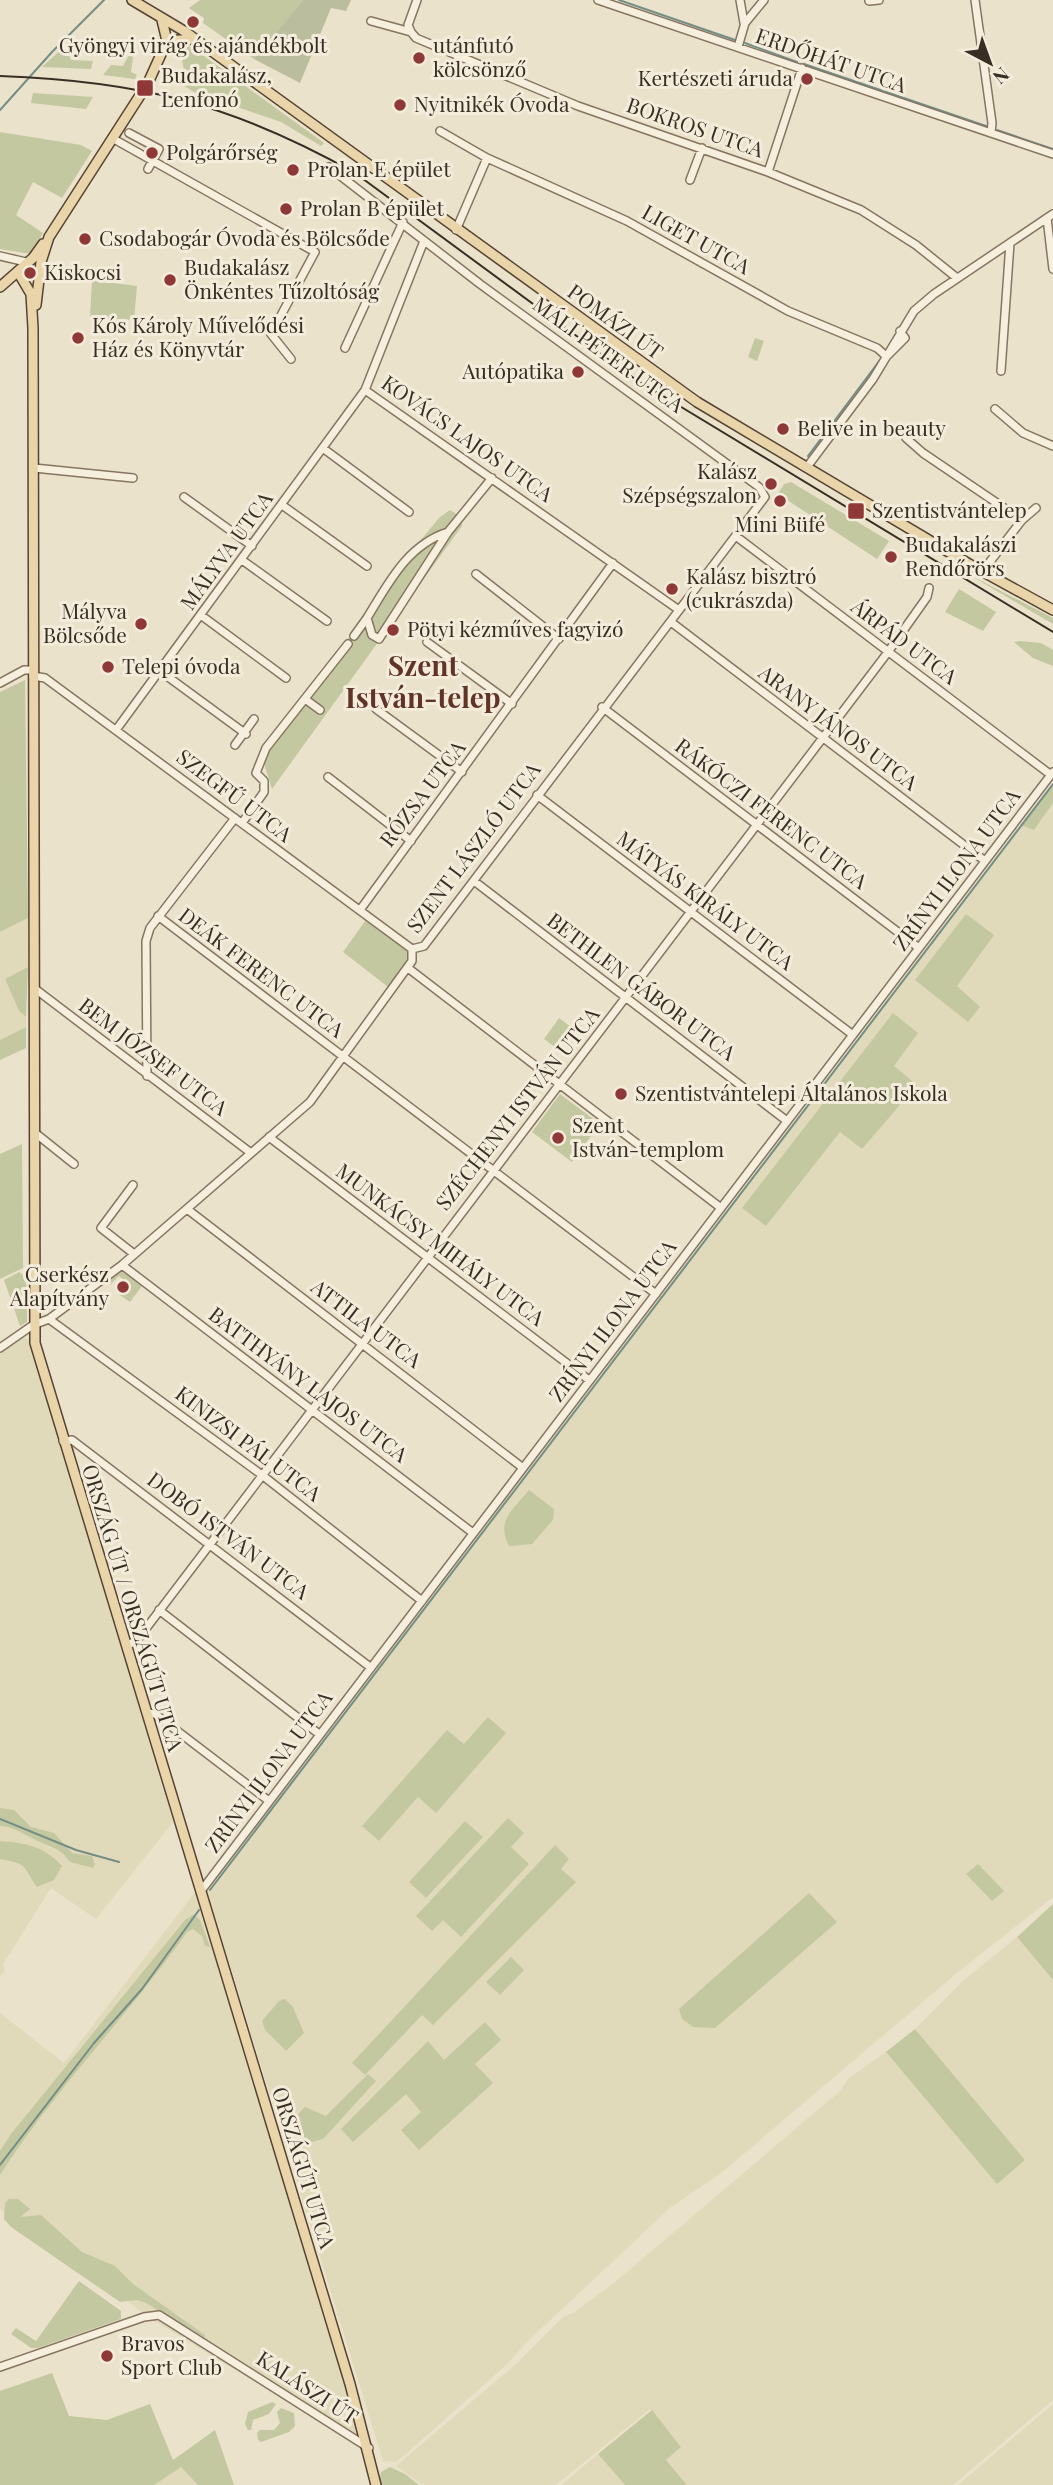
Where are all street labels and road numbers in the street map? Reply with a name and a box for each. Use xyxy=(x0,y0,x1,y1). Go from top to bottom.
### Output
street label: ERDŐHÁT UTCA xyxy=(752,20,912,98)
street label: BOKROS UTCA xyxy=(623,90,769,163)
street label: LIGET UTCA xyxy=(638,197,757,280)
street label: POMÁZI ÚT xyxy=(563,276,669,364)
street label: MÁLI PÉTER UTCA xyxy=(528,289,691,418)
street label: KOVÁCS LAJOS UTCA xyxy=(377,368,560,508)
street label: MÁLYVA UTCA xyxy=(173,484,278,615)
street label: ÁRPÁD UTCA xyxy=(846,591,965,690)
street label: ARANY JÁNOS UTCA xyxy=(753,657,925,796)
street label: RÁKÓCZI FERENC UTCA xyxy=(670,731,875,895)
street label: RÓZSA UTCA xyxy=(372,733,471,852)
street label: SZEGFŰ UTCA xyxy=(172,742,299,848)
street label: SZENT LÁSZLÓ UTCA xyxy=(399,755,546,938)
street label: ZRÍNYI ILONA UTCA xyxy=(885,782,1026,955)
street label: MÁTYÁS KIRÁLY UTCA xyxy=(612,824,801,976)
street label: DEÁK FERENC UTCA xyxy=(174,900,351,1043)
street label: BETHLEN GÁBOR UTCA xyxy=(542,905,743,1066)
street label: BEM JÓZSEF UTCA xyxy=(74,990,235,1121)
street label: SZÉCHENYI ISTVÁN UTCA xyxy=(428,1000,605,1215)
street label: MUNKÁCSY MIHÁLY UTCA xyxy=(331,1156,552,1331)
street label: ZRÍNYI ILONA UTCA xyxy=(541,1233,682,1406)
street label: ATTILA UTCA xyxy=(306,1271,429,1374)
street label: BATTHYÁNY LAJOS UTCA xyxy=(204,1299,415,1468)
street label: KINIZSI PÁL UTCA xyxy=(171,1378,328,1507)
street label: ORSZÁG ÚT / ORSZÁGÚT UTCA xyxy=(77,1461,191,1755)
street label: DOBÓ ISTVÁN UTCA xyxy=(143,1464,316,1605)
street label: ZRÍNYI ILONA UTCA xyxy=(197,1684,338,1857)
street label: ORSZÁGÚT UTCA xyxy=(267,2083,343,2252)
street label: KALÁSZI ÚT xyxy=(252,2343,364,2430)

